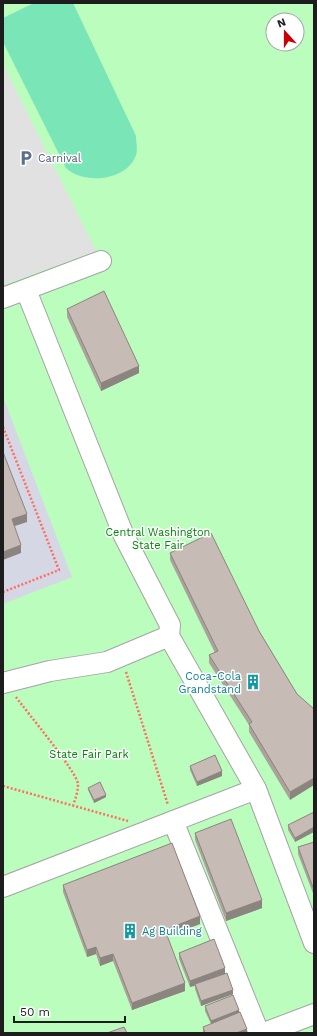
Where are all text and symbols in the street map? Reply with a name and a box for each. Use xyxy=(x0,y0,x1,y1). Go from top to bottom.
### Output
north arrow xyxy=(265,12,305,52)
text: N xyxy=(275,16,288,31)
parking icon: Carnival xyxy=(17,149,35,167)
place label: Carnival xyxy=(38,152,82,165)
park label: Central Washington State Fair xyxy=(106,526,210,552)
place label: Coca-Cola Grandstand xyxy=(178,670,241,696)
building icon: Coca-Cola Grandstand xyxy=(244,673,262,691)
park label: State Fair Park xyxy=(49,748,129,761)
building icon: Ag Building xyxy=(121,922,139,940)
place label: Ag Building xyxy=(142,925,202,938)
scale bar xyxy=(14,998,125,1024)
text: 50 m xyxy=(20,1005,50,1019)

